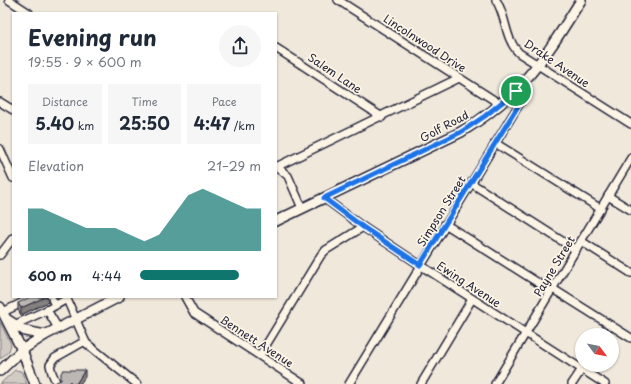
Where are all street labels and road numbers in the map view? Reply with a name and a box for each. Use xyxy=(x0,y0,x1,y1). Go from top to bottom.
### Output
street label: Lincolnwood Drive xyxy=(380,10,470,76)
street label: Drake Avenue xyxy=(521,35,593,91)
street label: Salem Lane xyxy=(305,49,365,97)
street label: Golf Road xyxy=(417,106,471,146)
street label: Simpson Street xyxy=(412,172,470,250)
street label: Payne Street xyxy=(529,232,579,300)
street label: Ewing Avenue xyxy=(434,257,504,311)
street label: Bennett Avenue xyxy=(217,311,297,371)

